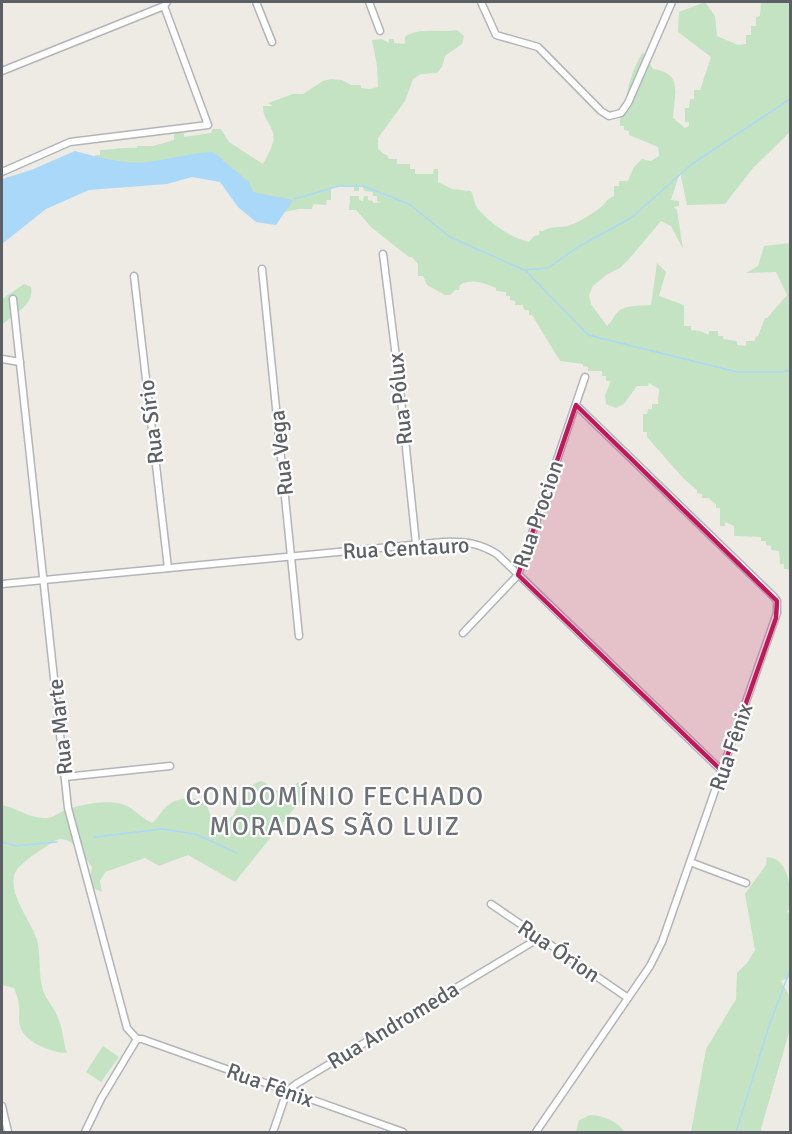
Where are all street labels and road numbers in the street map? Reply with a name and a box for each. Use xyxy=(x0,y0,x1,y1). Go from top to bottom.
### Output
street label: Rua Pólux xyxy=(382,352,418,446)
street label: Rua Sírio xyxy=(132,378,170,466)
street label: Rua Vega xyxy=(263,409,299,497)
street label: Rua Procion xyxy=(507,457,569,571)
street label: Rua Centauro xyxy=(342,531,470,565)
street label: Rua Marte xyxy=(42,677,78,777)
street label: Rua Fênix xyxy=(703,700,759,794)
street label: Rua Órion xyxy=(513,914,605,988)
street label: Rua Andromeda xyxy=(322,975,464,1075)
street label: Rua Fênix xyxy=(223,1057,317,1113)

